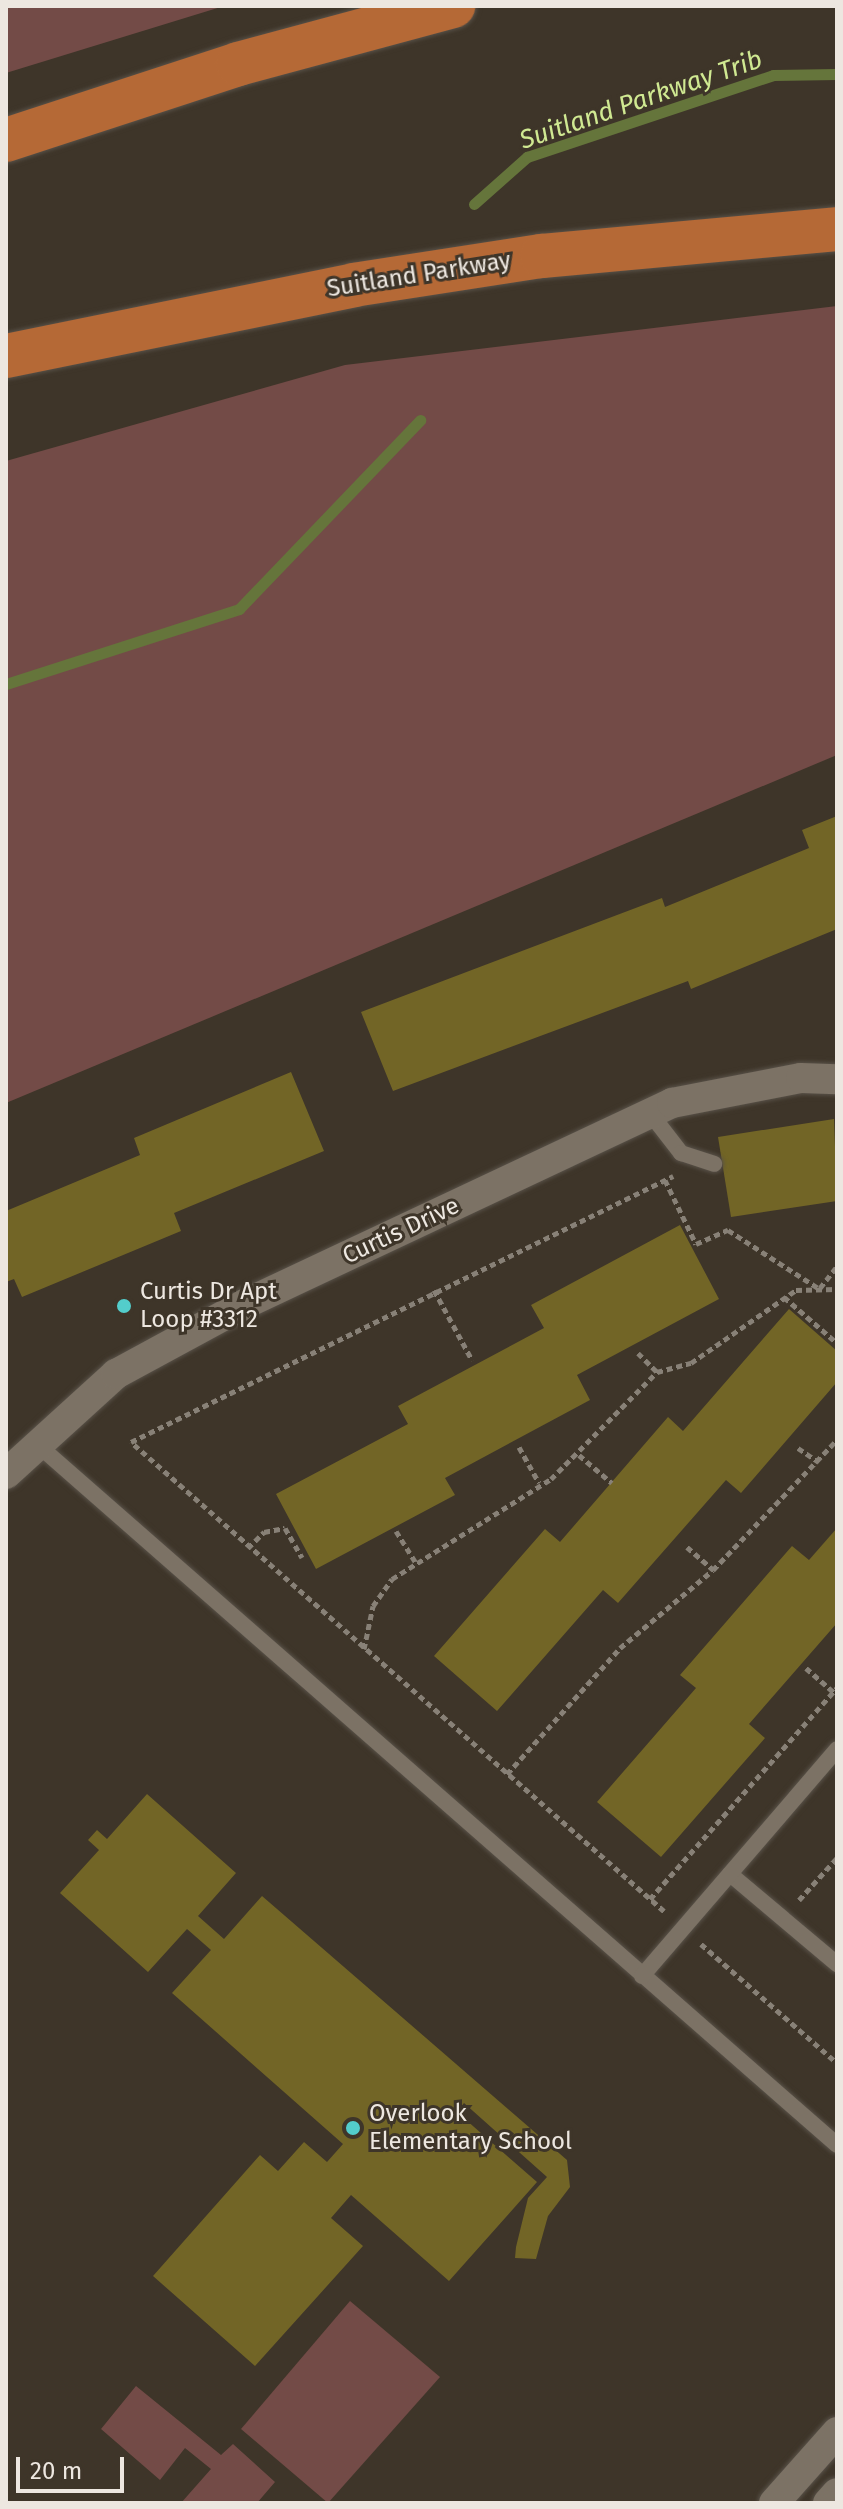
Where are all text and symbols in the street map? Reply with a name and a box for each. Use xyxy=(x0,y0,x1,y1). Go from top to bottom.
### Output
water label: Suitland Parkway Trib xyxy=(515,44,767,156)
street label: Suitland Parkway xyxy=(325,246,513,304)
street label: Curtis Drive xyxy=(338,1191,464,1271)
place label: Curtis Dr Apt Loop #3312 xyxy=(140,1278,277,1334)
marker: Curtis Dr Apt Loop #3312 xyxy=(115,1297,133,1315)
place label: Overlook Elementary School xyxy=(369,2100,572,2156)
marker: Overlook Elementary School xyxy=(344,2119,362,2137)
scale bar xyxy=(20,2441,128,2491)
text: 20 m xyxy=(30,2457,82,2485)

